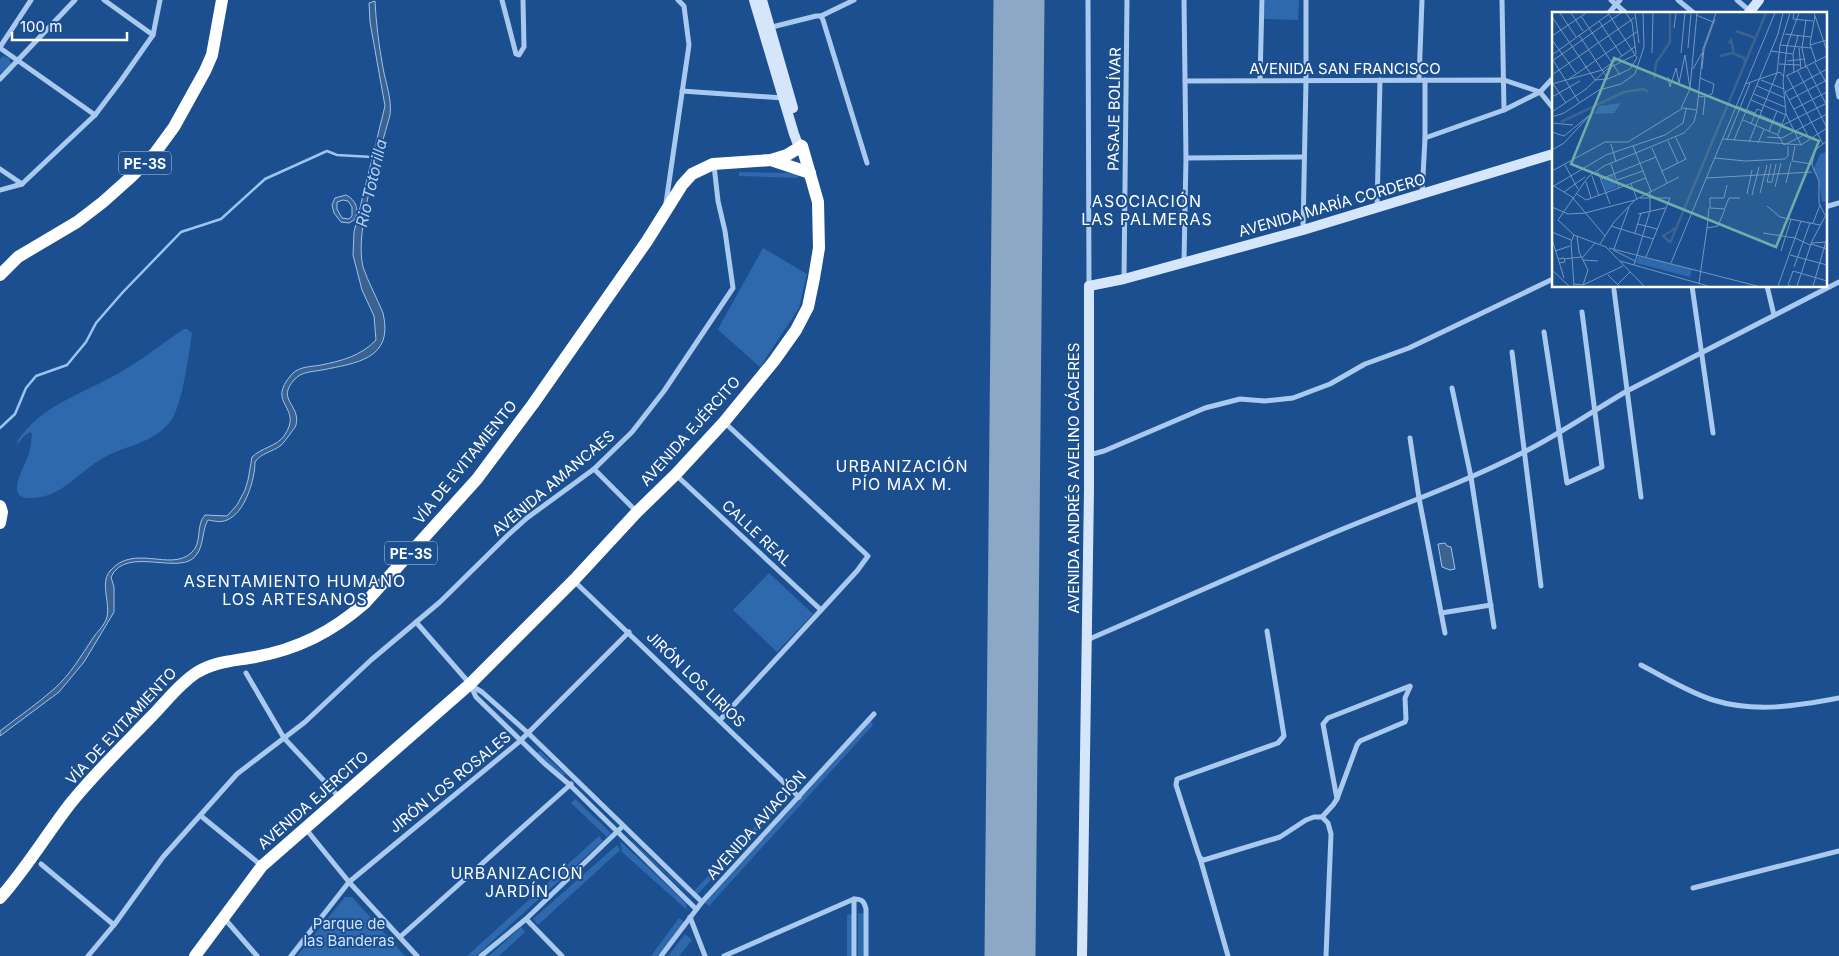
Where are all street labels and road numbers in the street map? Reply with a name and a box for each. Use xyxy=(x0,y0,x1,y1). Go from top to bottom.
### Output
street label: PASAJE BOLÍVAR xyxy=(1103,47,1125,171)
street label: AVENIDA SAN FRANCISCO xyxy=(1249,59,1441,78)
road number: PE-3S xyxy=(119,152,171,174)
street label: AVENIDA MARÍA CORDERO xyxy=(1236,169,1428,241)
street label: AVENIDA ANDRÉS AVELINO CÁCERES xyxy=(1064,343,1083,613)
street label: AVENIDA EJÉRCITO xyxy=(636,372,744,490)
street label: VÍA DE EVITAMIENTO xyxy=(409,396,521,528)
street label: AVENIDA AMANCAES xyxy=(488,426,618,540)
street label: CALLE REAL xyxy=(718,496,796,570)
road number: PE-3S xyxy=(385,542,437,564)
street label: JIRÓN LOS LIRIOS xyxy=(643,627,749,731)
street label: VÍA DE EVITAMIENTO xyxy=(62,663,180,789)
street label: JIRÓN LOS ROSALES xyxy=(385,727,515,837)
street label: AVENIDA EJERCITO xyxy=(254,747,372,853)
street label: AVENIDA AVIACIÓN xyxy=(702,767,810,883)

